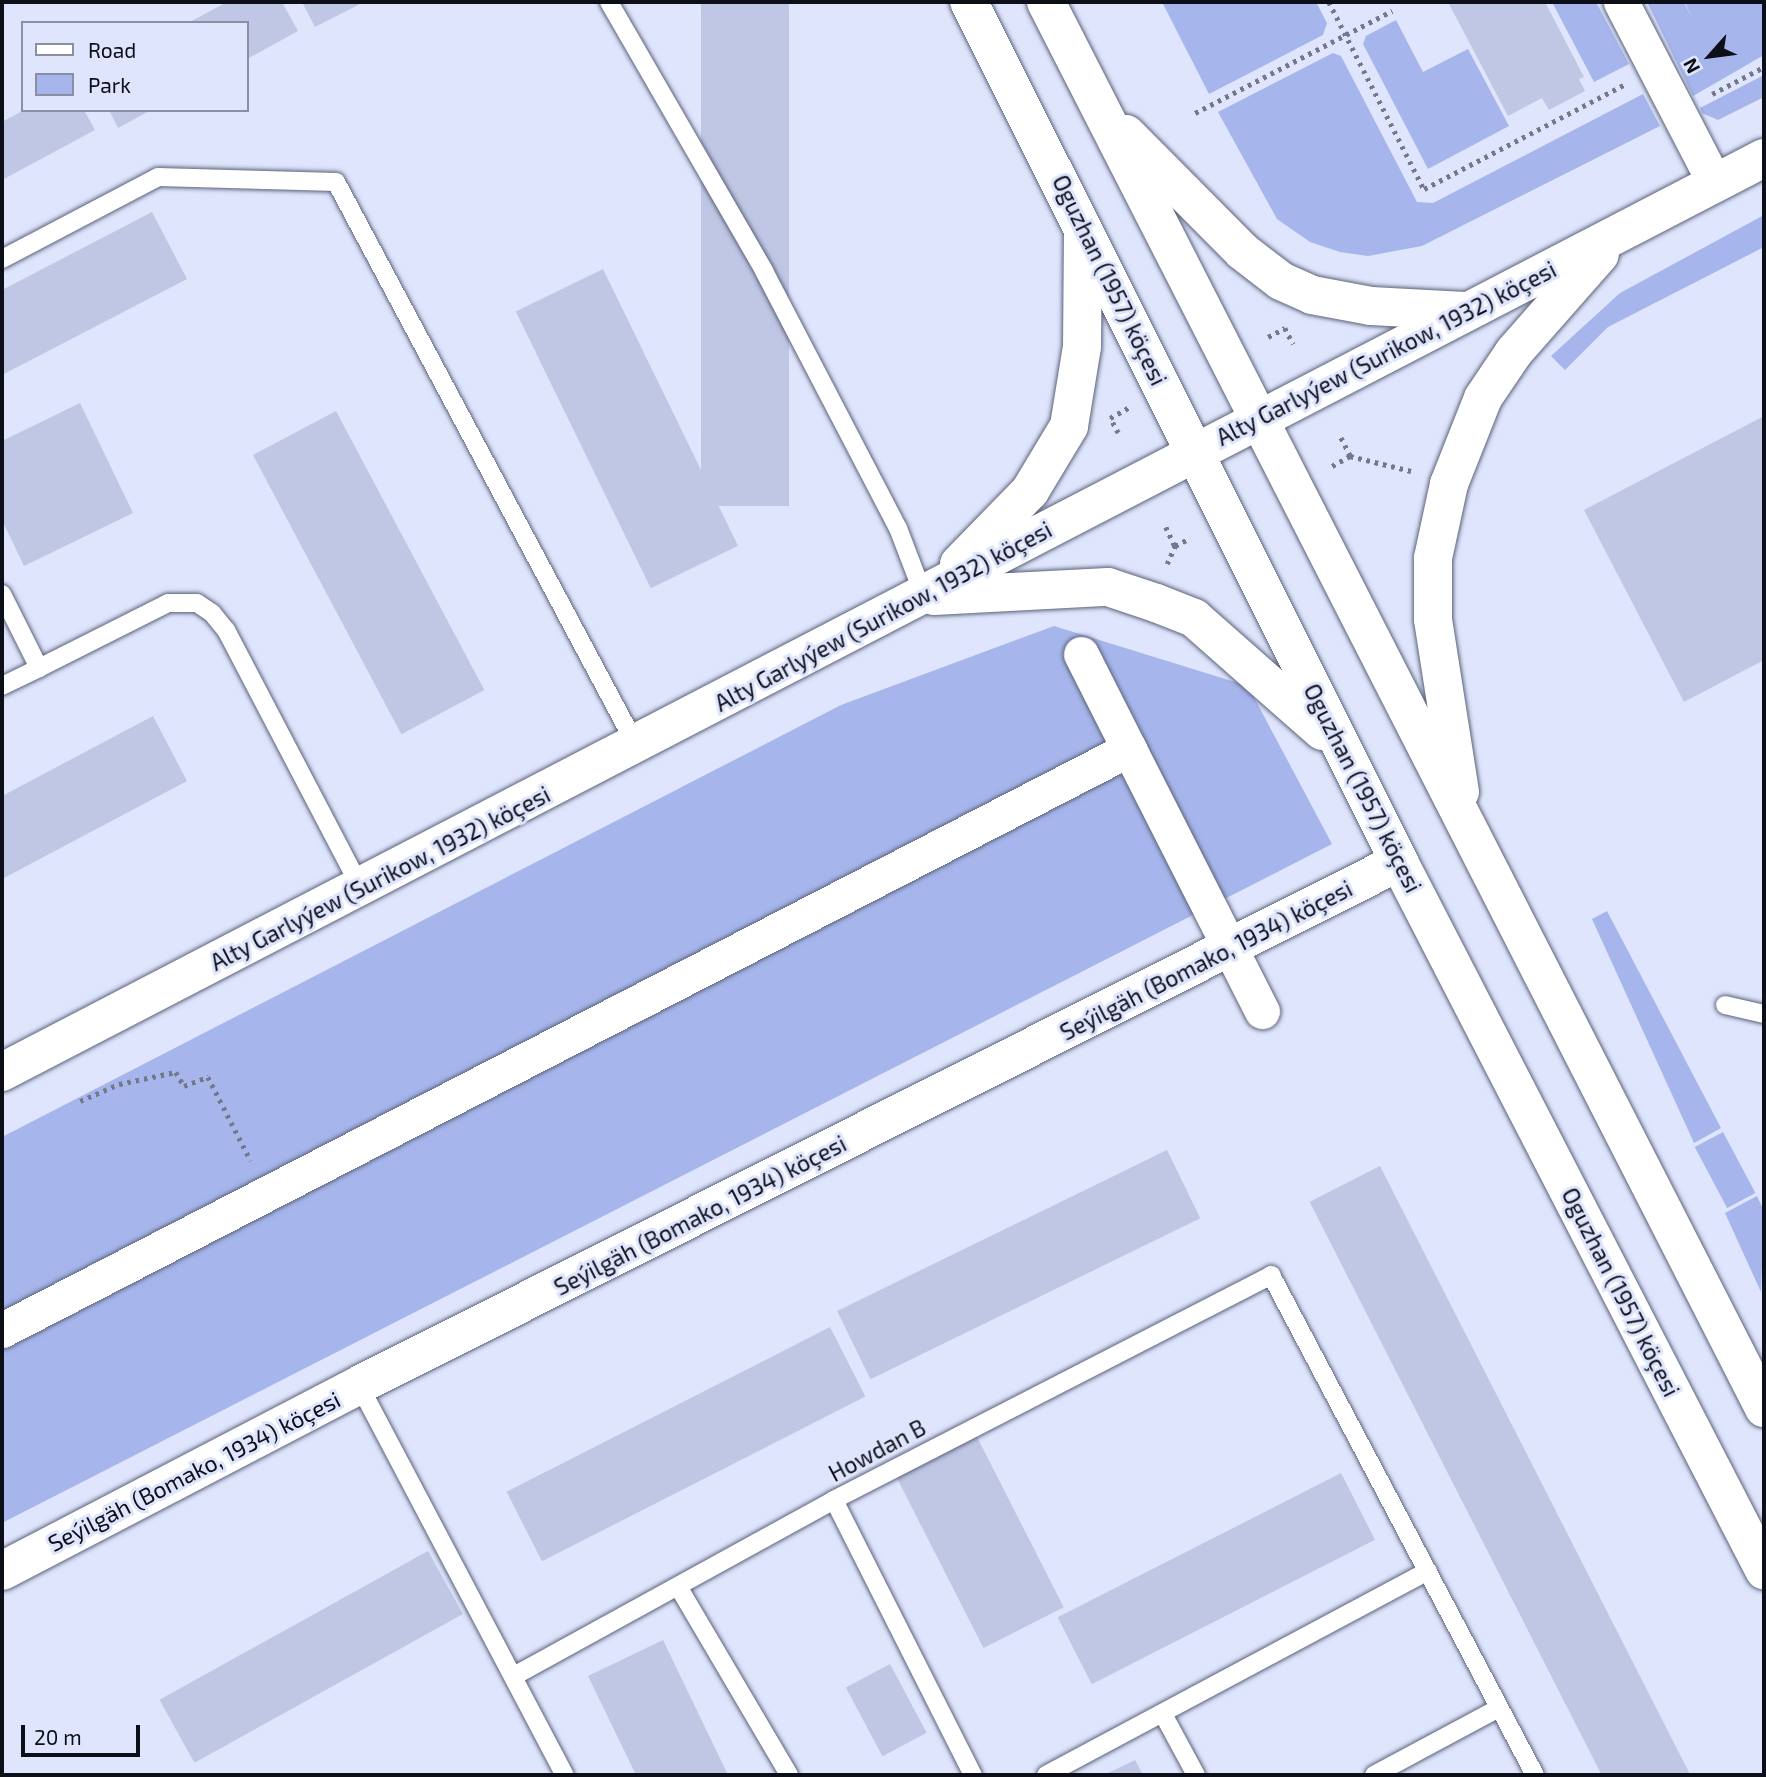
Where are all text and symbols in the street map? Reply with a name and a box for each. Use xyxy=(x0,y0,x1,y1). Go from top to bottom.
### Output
legend xyxy=(21,21,248,112)
north arrow xyxy=(1675,21,1745,91)
text: Road xyxy=(88,37,136,62)
text: N xyxy=(1678,55,1704,78)
text: Park xyxy=(88,72,131,97)
street label: Oguzhan (1957) köçesi xyxy=(1047,170,1173,390)
street label: Alty Garlyýew (Surikow, 1932) köçesi xyxy=(1211,255,1561,451)
street label: Alty Garlyýew (Surikow, 1932) köçesi xyxy=(709,515,1057,717)
street label: Oguzhan (1957) köçesi xyxy=(1298,679,1428,897)
street label: Alty Garlyýew (Surikow, 1932) köçesi xyxy=(205,780,555,976)
street label: Seýilgäh (Bomako, 1934) köçesi xyxy=(1055,874,1357,1046)
street label: Seýilgäh (Bomako, 1934) köçesi xyxy=(549,1129,851,1301)
street label: Oguzhan (1957) köçesi xyxy=(1556,1183,1686,1401)
street label: Seýilgäh (Bomako, 1934) köçesi xyxy=(43,1385,345,1557)
street label: Howdan B xyxy=(824,1413,930,1487)
scale bar xyxy=(24,1710,144,1754)
text: 20 m xyxy=(34,1724,82,1749)

